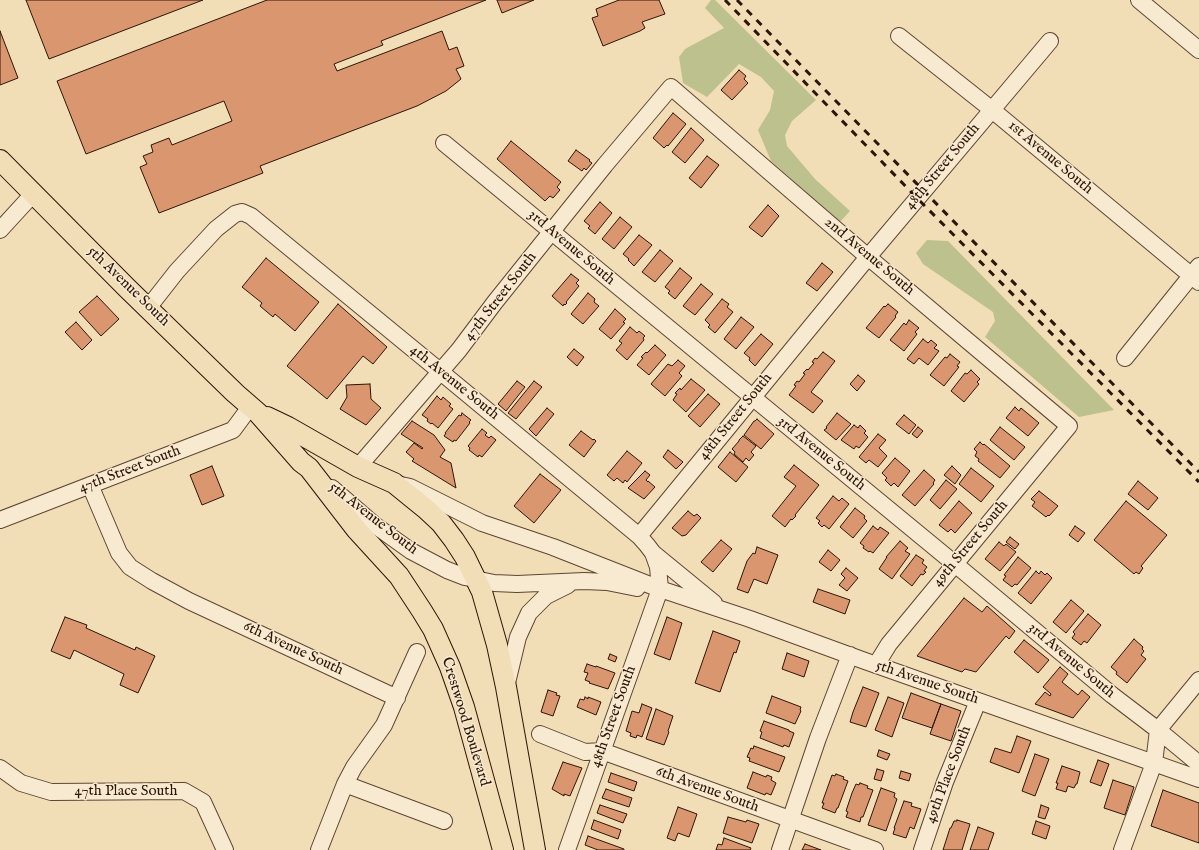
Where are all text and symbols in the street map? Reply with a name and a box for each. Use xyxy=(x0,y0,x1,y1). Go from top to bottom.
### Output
street label: 1st Avenue South xyxy=(1004,117,1096,199)
street label: 48th Street South xyxy=(902,120,984,214)
street label: 3rd Avenue South xyxy=(524,206,618,290)
street label: 2nd Avenue South xyxy=(820,214,918,300)
street label: 5th Avenue South xyxy=(83,243,173,331)
street label: 47th Street South xyxy=(461,249,541,345)
street label: 4th Avenue South xyxy=(406,342,502,424)
street label: 48th Street South xyxy=(695,370,777,464)
street label: 3rd Avenue South xyxy=(773,413,869,495)
street label: 47th Street South xyxy=(77,442,183,498)
street label: 5th Avenue South xyxy=(325,479,421,559)
street label: 49th Street South xyxy=(930,497,1012,591)
street label: 6th Avenue South xyxy=(240,618,346,680)
street label: 3rd Avenue South xyxy=(1024,619,1118,703)
street label: Crestwood Boulevard xyxy=(437,655,493,789)
street label: 5th Avenue South xyxy=(873,657,981,709)
street label: 48th Street South xyxy=(587,664,641,770)
street label: 49th Place South xyxy=(922,724,976,826)
street label: 6th Avenue South xyxy=(653,763,761,817)
street label: 47th Place South xyxy=(75,783,177,801)

